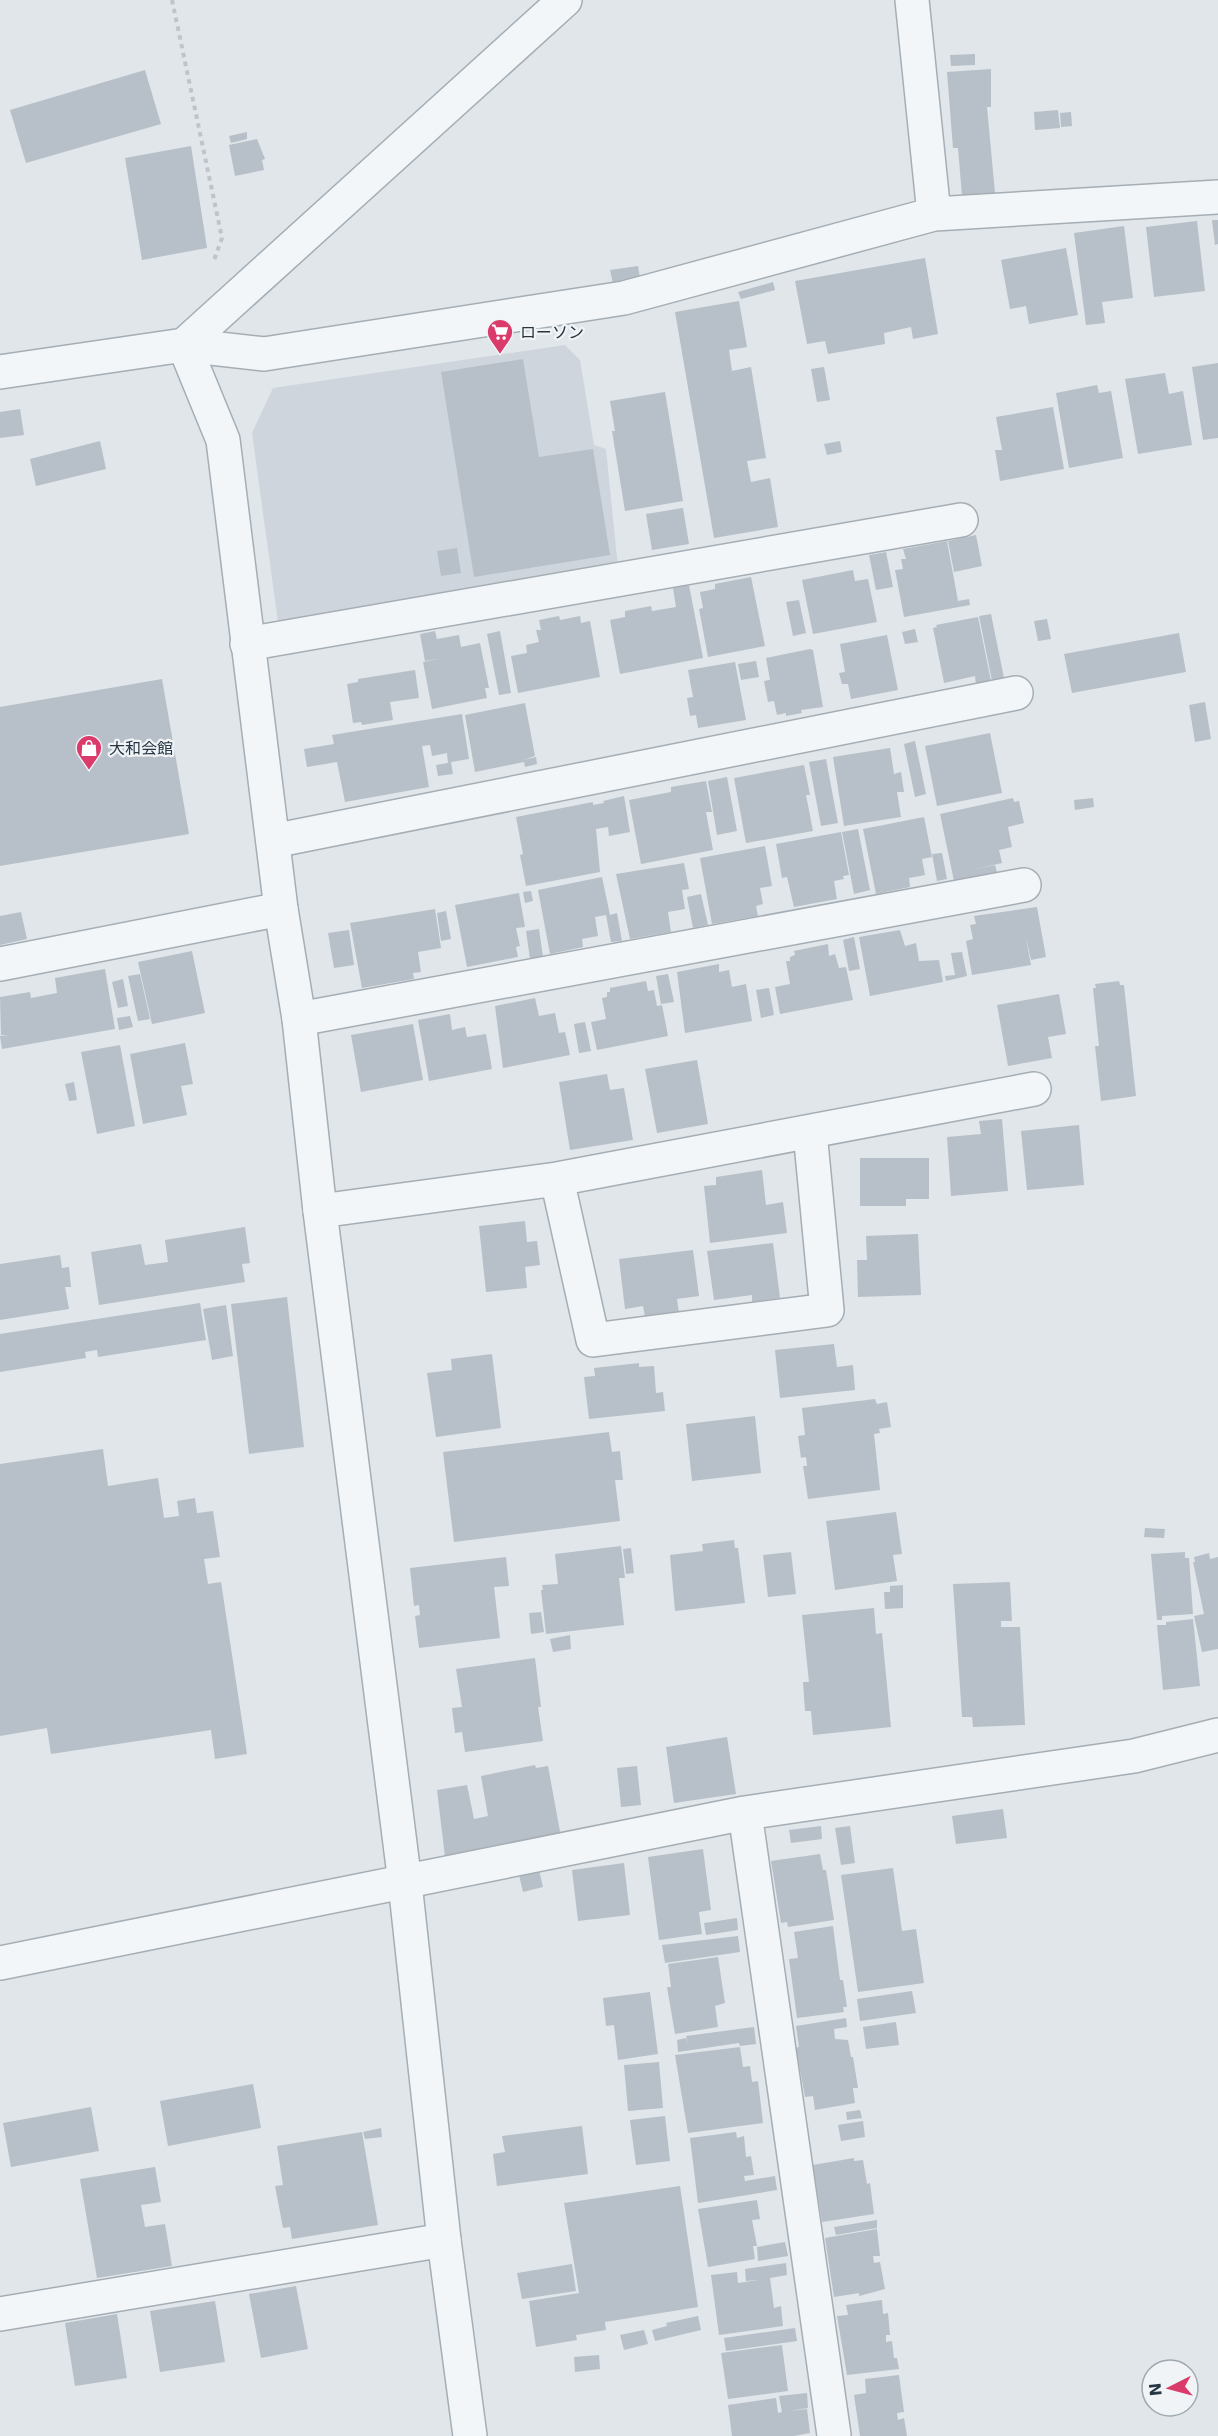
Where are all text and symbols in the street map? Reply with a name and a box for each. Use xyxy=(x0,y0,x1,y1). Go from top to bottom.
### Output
supermarket icon: ローソン xyxy=(485,317,515,355)
place label: ローソン xyxy=(520,323,584,342)
shop icon: 大和会館 xyxy=(74,733,104,771)
place label: 大和会館 xyxy=(109,739,173,758)
north arrow xyxy=(1140,2358,1200,2418)
text: N xyxy=(1145,2382,1166,2397)

